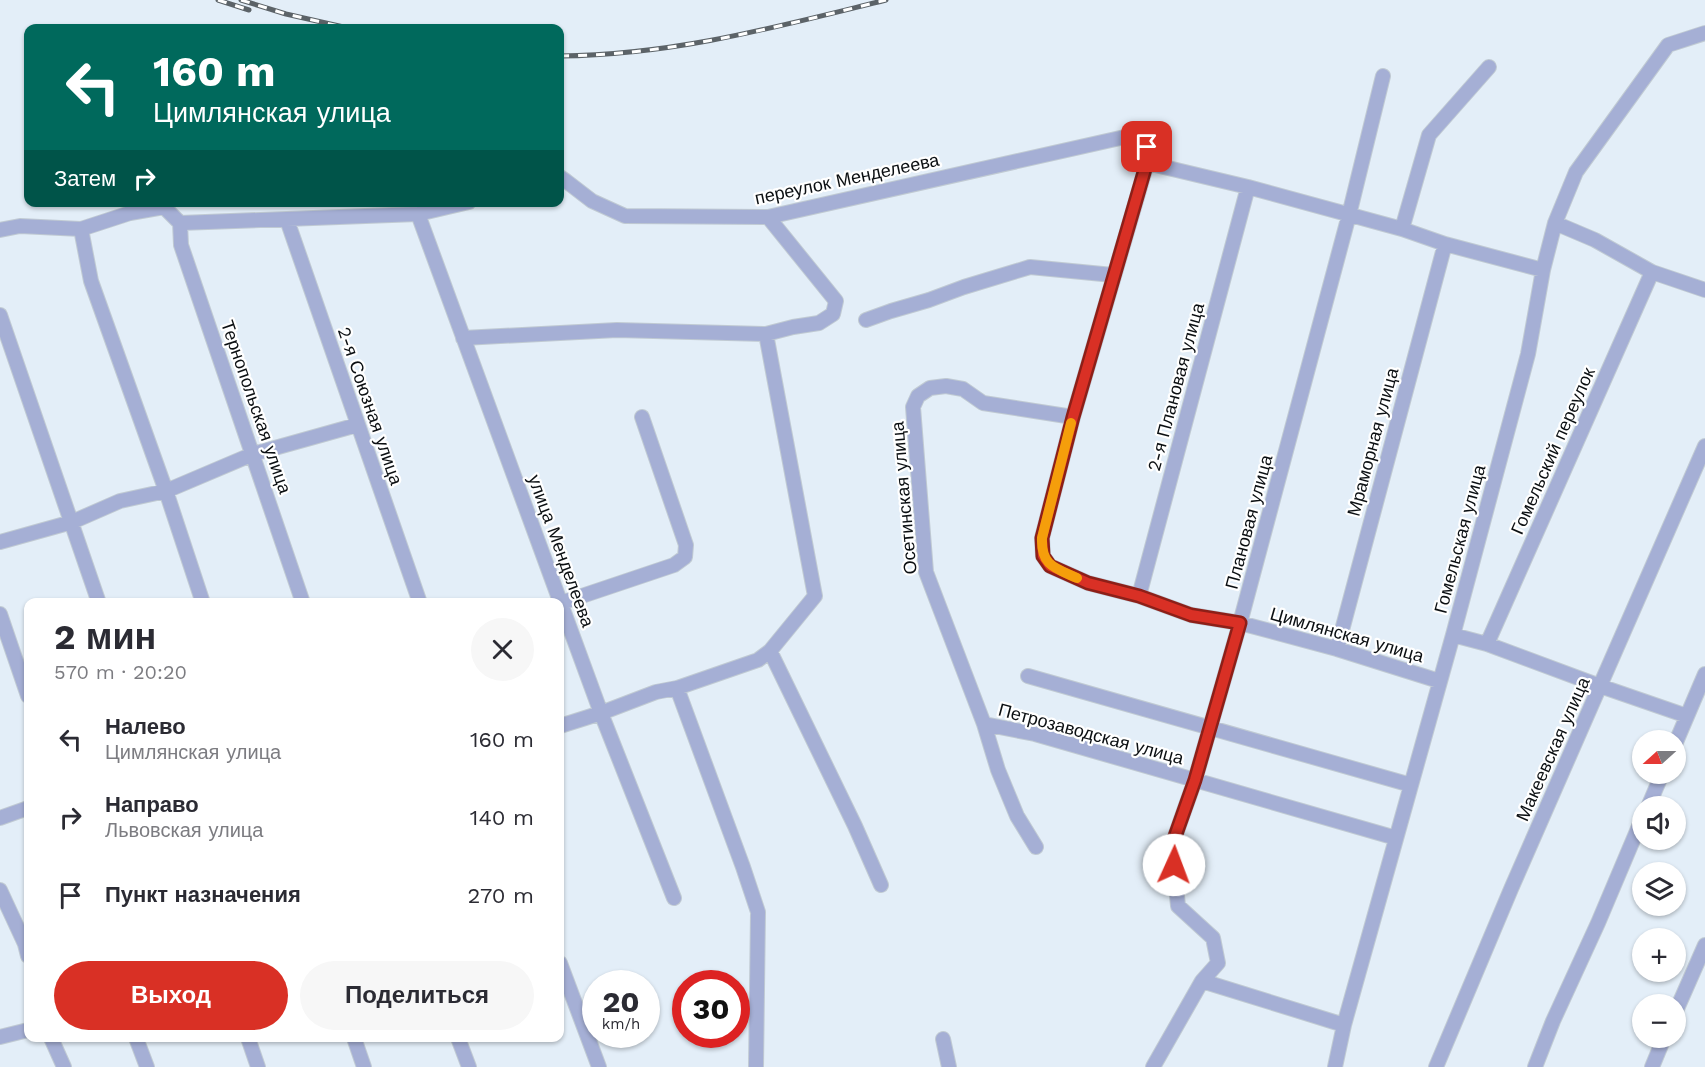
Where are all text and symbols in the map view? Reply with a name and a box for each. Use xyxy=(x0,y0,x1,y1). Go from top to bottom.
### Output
text: 160 m xyxy=(153,47,276,96)
icon: left xyxy=(54,48,132,126)
text: Цимлянская улица xyxy=(153,97,391,129)
pin xyxy=(1121,121,1172,172)
icon: arrive xyxy=(1130,130,1163,163)
street label: переулок Менделеева xyxy=(753,149,942,208)
icon: right xyxy=(128,162,161,195)
text: Затем xyxy=(54,166,116,191)
street label: 2-я Плановая улица xyxy=(1143,299,1208,473)
street label: Тернопольская улица xyxy=(217,317,296,497)
street label: 2-я Союзная улица xyxy=(334,324,408,488)
street label: Мраморная улица xyxy=(1343,364,1403,518)
street label: Гомельский переулок xyxy=(1506,364,1599,537)
street label: Осетинская улица xyxy=(886,420,921,575)
street label: Плановая улица xyxy=(1220,451,1277,591)
street label: Гомельская улица xyxy=(1430,461,1490,615)
street label: улица Менделеева xyxy=(524,472,599,631)
street label: Цимлянская улица xyxy=(1268,603,1427,667)
text: 2 мин xyxy=(54,616,156,658)
button: close xyxy=(471,618,534,681)
text: 570 m · 20:20 xyxy=(54,660,187,684)
street label: Макеевская улица xyxy=(1511,673,1594,824)
street label: Петрозаводская улица xyxy=(996,699,1187,769)
text: Налево xyxy=(105,714,186,739)
icon: left xyxy=(54,723,87,756)
text: 160 m xyxy=(470,727,534,752)
north arrow xyxy=(1632,730,1686,784)
map controls xyxy=(1632,730,1686,1048)
text: Цимлянская улица xyxy=(105,740,281,764)
text: Направо xyxy=(105,792,199,817)
button: sound xyxy=(1632,796,1686,850)
icon: right xyxy=(54,801,87,834)
text: 140 m xyxy=(470,805,534,830)
text: Львовская улица xyxy=(105,818,263,842)
position arrow xyxy=(1142,833,1206,897)
button: layers xyxy=(1632,862,1686,916)
icon: arrive xyxy=(54,879,87,912)
text: Пункт назначения xyxy=(105,882,301,907)
text: 270 m xyxy=(468,883,534,908)
button: + xyxy=(1632,928,1686,982)
button: Выход xyxy=(54,961,288,1030)
button: Поделиться xyxy=(300,961,534,1030)
speed limit sign: 30 xyxy=(672,970,750,1048)
text: 20 xyxy=(602,984,640,1019)
button: − xyxy=(1632,994,1686,1048)
text: km/h xyxy=(602,1015,640,1033)

